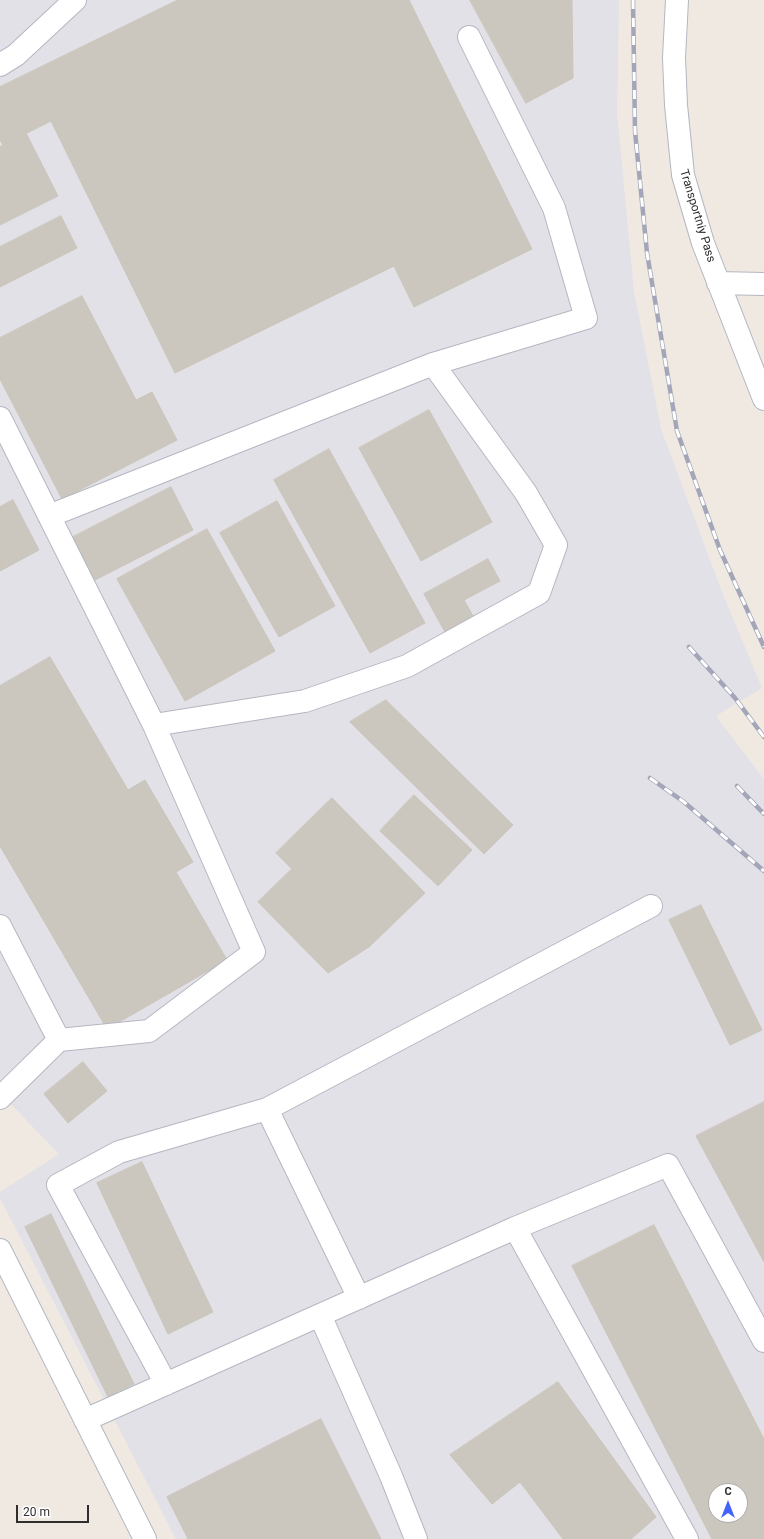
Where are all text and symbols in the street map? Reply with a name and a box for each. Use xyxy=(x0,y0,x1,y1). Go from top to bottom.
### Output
street label: Transportniy Pass xyxy=(676,168,718,264)
north arrow xyxy=(708,1483,748,1523)
text: С xyxy=(724,1485,732,1498)
scale bar xyxy=(18,1497,91,1523)
text: 20 m xyxy=(23,1505,50,1519)

